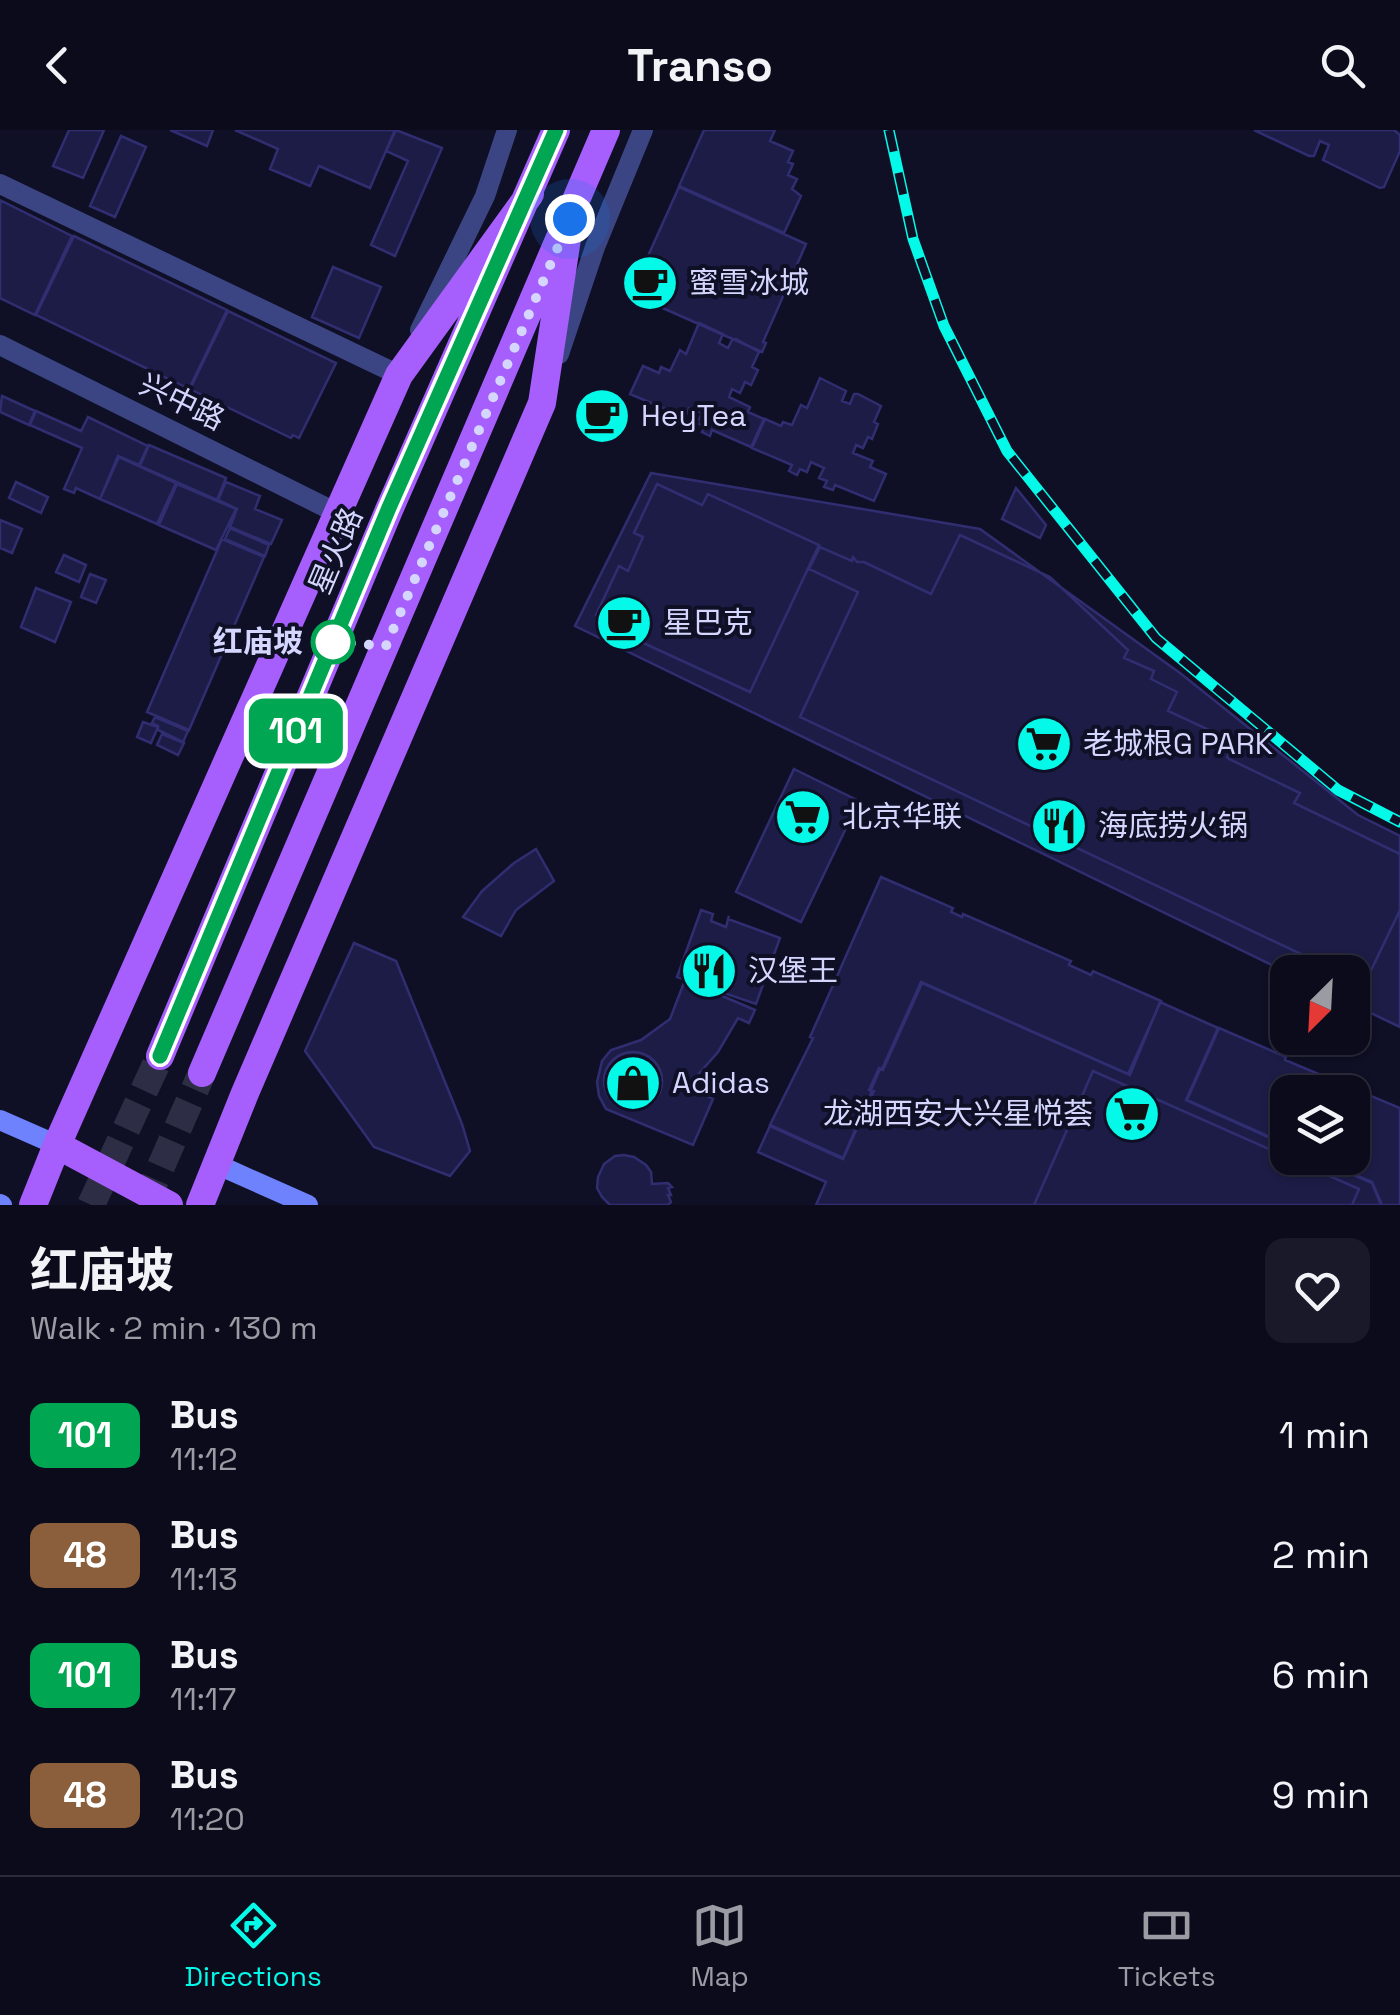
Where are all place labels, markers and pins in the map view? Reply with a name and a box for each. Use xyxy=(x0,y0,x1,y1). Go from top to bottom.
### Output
cafe icon: 蜜雪冰城 xyxy=(620,253,680,313)
place label: 蜜雪冰城 xyxy=(689,263,809,302)
cafe icon: HeyTea xyxy=(572,386,632,446)
place label: HeyTea xyxy=(641,396,746,435)
cafe icon: 星巴克 xyxy=(594,593,654,653)
place label: 星巴克 xyxy=(663,603,753,642)
marker: 红庙坡 xyxy=(312,621,354,663)
place label: 红庙坡 xyxy=(213,622,303,661)
supermarket icon: 老城根G PARK xyxy=(1014,714,1074,774)
place label: 老城根G PARK xyxy=(1083,724,1273,763)
supermarket icon: 北京华联 xyxy=(773,787,833,847)
restaurant icon: 海底捞火锅 xyxy=(1029,796,1089,856)
place label: 北京华联 xyxy=(842,797,962,836)
place label: 海底捞火锅 xyxy=(1098,806,1248,845)
restaurant icon: 汉堡王 xyxy=(679,941,739,1001)
place label: 汉堡王 xyxy=(748,951,838,990)
shop icon: Adidas xyxy=(603,1053,663,1113)
place label: Adidas xyxy=(672,1063,770,1102)
supermarket icon: 龙湖西安大兴星悦荟 xyxy=(1102,1084,1162,1144)
place label: 龙湖西安大兴星悦荟 xyxy=(823,1094,1093,1133)

